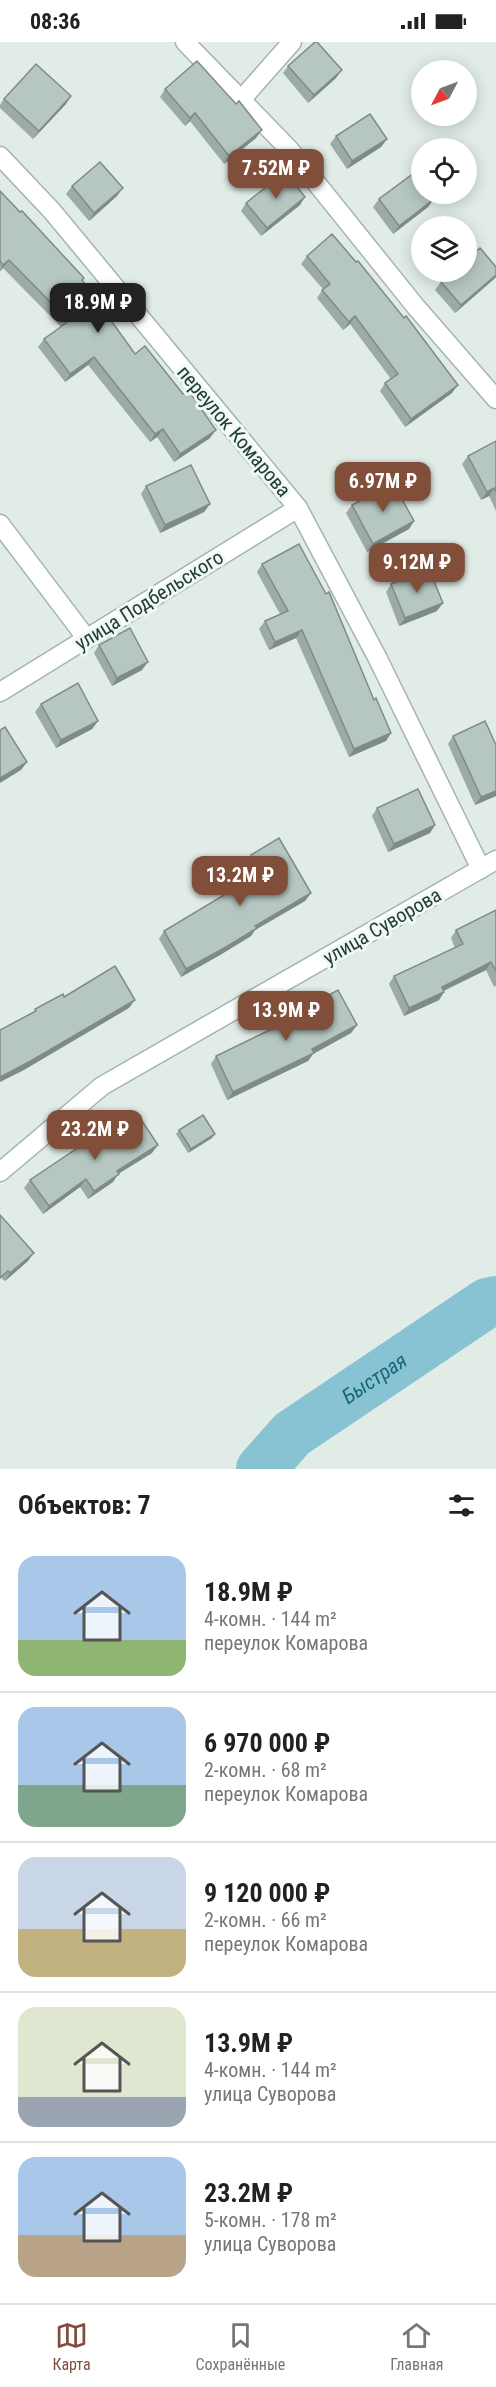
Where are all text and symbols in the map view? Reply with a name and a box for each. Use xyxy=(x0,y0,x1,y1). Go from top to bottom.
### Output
text: 08:36 xyxy=(30,9,81,34)
north arrow xyxy=(411,60,477,126)
map controls xyxy=(411,60,477,282)
button: locate xyxy=(411,138,477,204)
pin: 7.52M ₽ xyxy=(221,149,331,200)
text: 7.52M ₽ xyxy=(242,156,310,180)
button: layers xyxy=(411,216,477,282)
pin: 18.9M ₽ xyxy=(43,283,153,334)
text: 18.9M ₽ xyxy=(64,290,132,314)
street label: переулок Комарова xyxy=(172,360,296,502)
pin: 6.97M ₽ xyxy=(328,462,438,513)
text: 6.97M ₽ xyxy=(349,469,417,493)
pin: 9.12M ₽ xyxy=(362,543,472,594)
street label: улица Подбельского xyxy=(70,545,228,655)
text: 9.12M ₽ xyxy=(383,550,451,574)
pin: 13.2M ₽ xyxy=(185,856,295,907)
text: 13.2M ₽ xyxy=(206,863,274,887)
street label: улица Суворова xyxy=(319,883,445,969)
pin: 13.9M ₽ xyxy=(231,991,341,1042)
text: 13.9M ₽ xyxy=(252,998,320,1022)
pin: 23.2M ₽ xyxy=(40,1110,150,1161)
text: 23.2M ₽ xyxy=(61,1117,129,1141)
water label: Быстрая xyxy=(337,1348,412,1409)
icon: filters xyxy=(445,1489,478,1522)
text: Объектов: 7 xyxy=(18,1490,151,1520)
text: 18.9M ₽ xyxy=(204,1577,293,1607)
icon: home xyxy=(66,1580,138,1652)
text: 4-комн. · 144 m² xyxy=(204,1607,337,1631)
text: переулок Комарова xyxy=(204,1631,368,1655)
text: 6 970 000 ₽ xyxy=(204,1728,330,1758)
icon: home xyxy=(66,1731,138,1803)
text: 2-комн. · 68 m² xyxy=(204,1758,327,1782)
text: переулок Комарова xyxy=(204,1782,368,1806)
text: 9 120 000 ₽ xyxy=(204,1878,330,1908)
icon: home xyxy=(66,1881,138,1953)
text: 2-комн. · 66 m² xyxy=(204,1908,327,1932)
text: переулок Комарова xyxy=(204,1932,368,1956)
text: 13.9M ₽ xyxy=(204,2028,293,2058)
icon: home xyxy=(66,2031,138,2103)
text: 4-комн. · 144 m² xyxy=(204,2058,337,2082)
text: улица Суворова xyxy=(204,2082,336,2106)
text: 23.2M ₽ xyxy=(204,2178,293,2208)
icon: home xyxy=(66,2181,138,2253)
text: 5-комн. · 178 m² xyxy=(204,2208,337,2232)
text: улица Суворова xyxy=(204,2232,336,2256)
tab: Карта xyxy=(52,2319,91,2374)
tab: Сохранённые xyxy=(196,2319,285,2374)
tab: Главная xyxy=(390,2319,444,2374)

